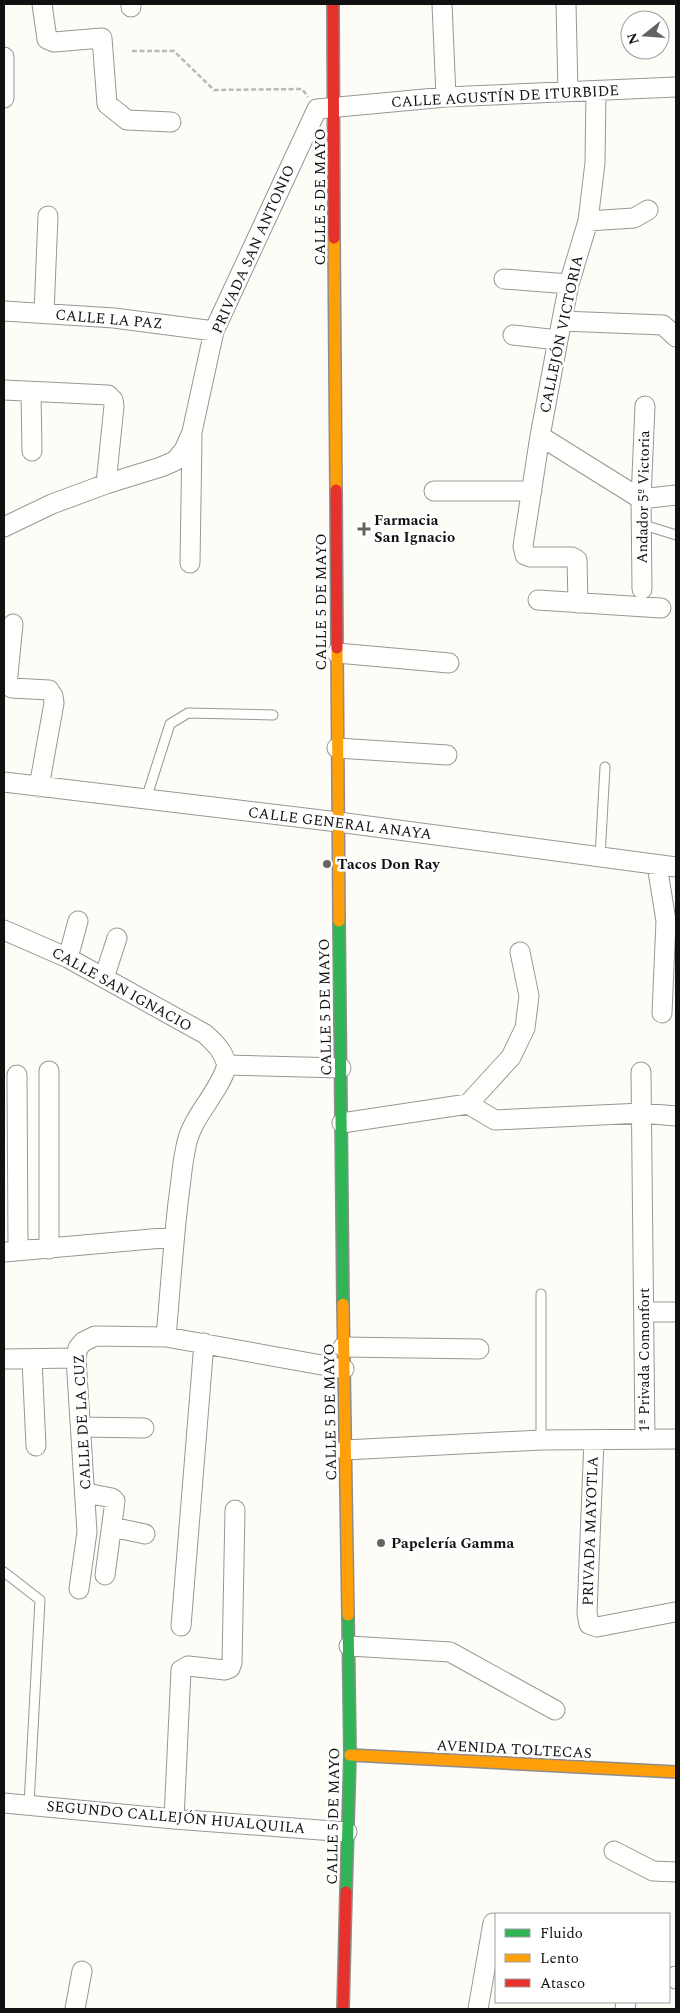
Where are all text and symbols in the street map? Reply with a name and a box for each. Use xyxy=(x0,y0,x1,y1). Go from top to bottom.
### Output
north arrow xyxy=(620,10,670,60)
text: N xyxy=(621,30,645,47)
street label: CALLE AGUSTÍN DE ITURBIDE xyxy=(390,79,620,114)
street label: CALLE 5 DE MAYO xyxy=(309,128,332,266)
street label: PRIVADA SAN ANTONIO xyxy=(206,161,301,337)
street label: CALLEJÓN VICTORIA xyxy=(534,253,589,415)
street label: CALLE LA PAZ xyxy=(54,303,164,336)
street label: Andador 5º Victoria xyxy=(631,429,656,564)
place label: Farmacia San Ignacio xyxy=(374,509,455,549)
marker: Farmacia San Ignacio xyxy=(358,523,370,535)
street label: CALLE 5 DE MAYO xyxy=(310,533,333,671)
street label: CALLE GENERAL ANAYA xyxy=(247,801,433,846)
place label: Tacos Don Ray xyxy=(337,853,441,876)
marker: Tacos Don Ray xyxy=(321,858,333,870)
street label: CALLE 5 DE MAYO xyxy=(313,938,338,1076)
street label: CALLE SAN IGNACIO xyxy=(47,941,196,1038)
street label: 1ª Privada Comonfort xyxy=(633,1288,656,1432)
street label: CALLE 5 DE MAYO xyxy=(318,1343,343,1481)
street label: CALLE DE LA CUZ xyxy=(67,1354,98,1490)
street label: PRIVADA MAYOTLA xyxy=(576,1456,605,1606)
place label: Papelería Gamma xyxy=(391,1532,515,1555)
marker: Papelería Gamma xyxy=(375,1537,387,1549)
street label: AVENIDA TOLTECAS xyxy=(436,1734,592,1765)
street label: CALLE 5 DE MAYO xyxy=(321,1747,346,1885)
street label: SEGUNDO CALLEJÓN HUALQUILA xyxy=(46,1795,306,1840)
legend xyxy=(495,1913,670,2003)
text: Fluido xyxy=(540,1922,583,1945)
text: Lento xyxy=(540,1947,579,1970)
text: Atasco xyxy=(540,1972,585,1995)

